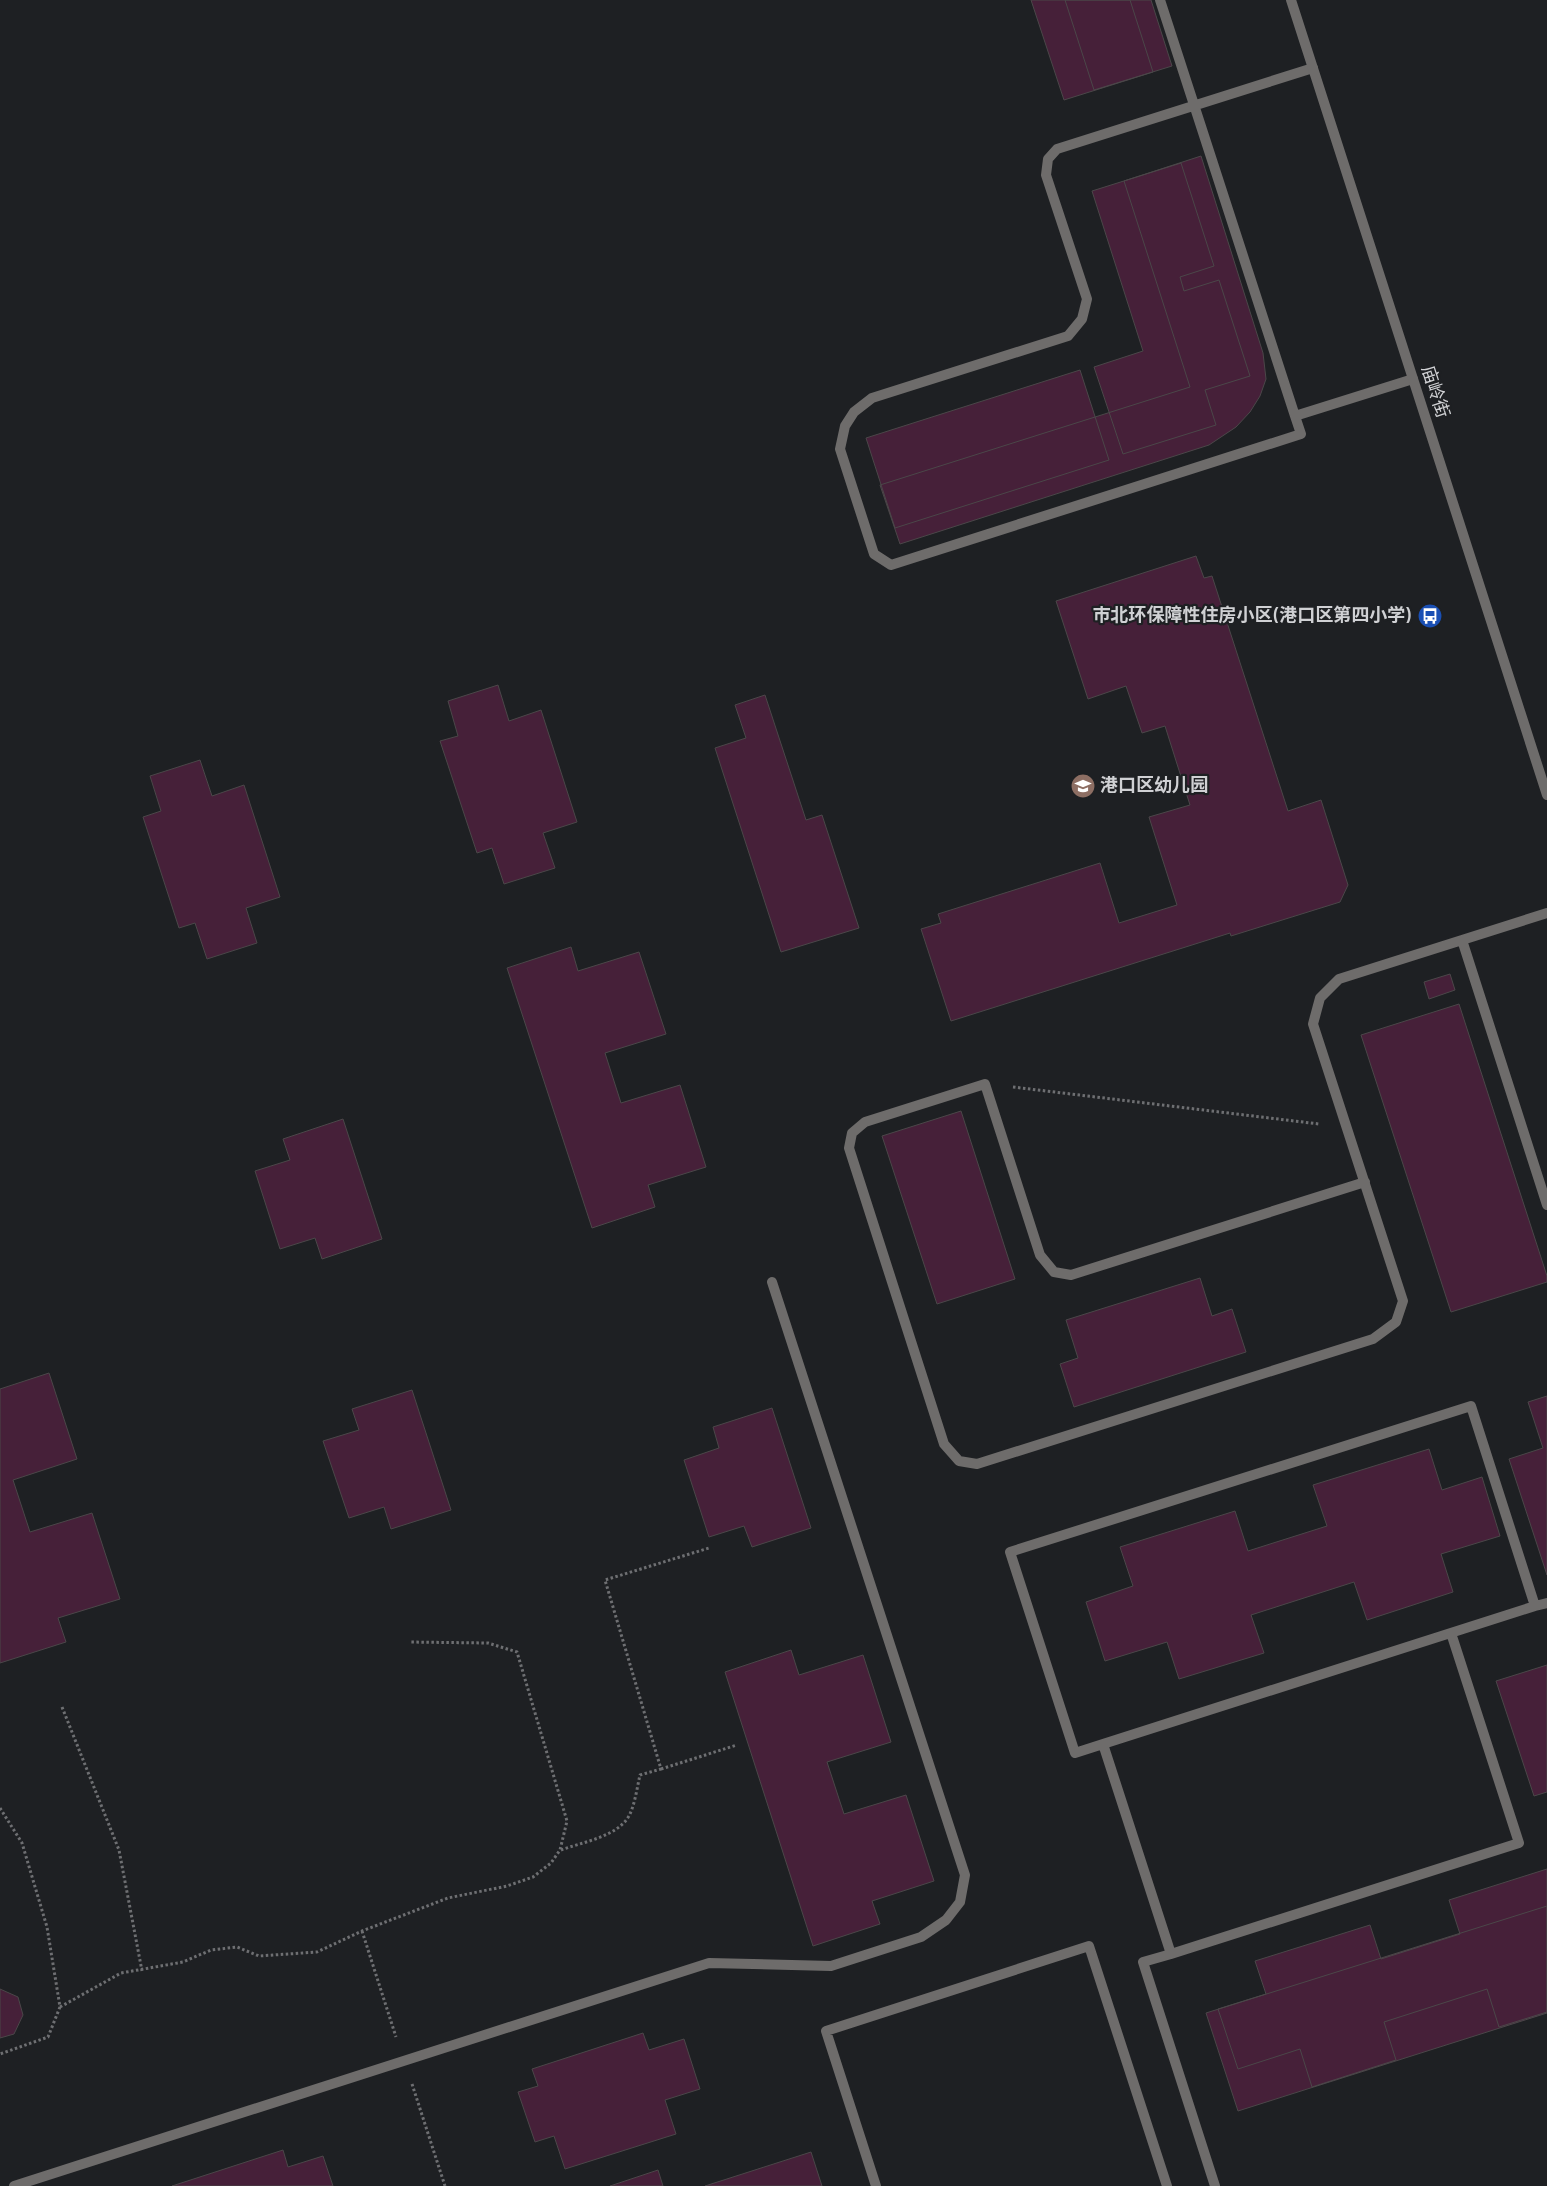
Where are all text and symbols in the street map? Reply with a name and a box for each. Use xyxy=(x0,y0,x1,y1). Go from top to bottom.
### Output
street label: 庙岭街 xyxy=(1415,363,1453,421)
bus stop icon: 巿北环保障性住房小区(港口区第四小学) xyxy=(1417,603,1443,629)
place label: 巿北环保障性住房小区(港口区第四小学) xyxy=(1093,605,1412,628)
school or university icon: 港口区幼儿园 xyxy=(1070,773,1096,799)
place label: 港口区幼儿园 xyxy=(1100,775,1208,798)

